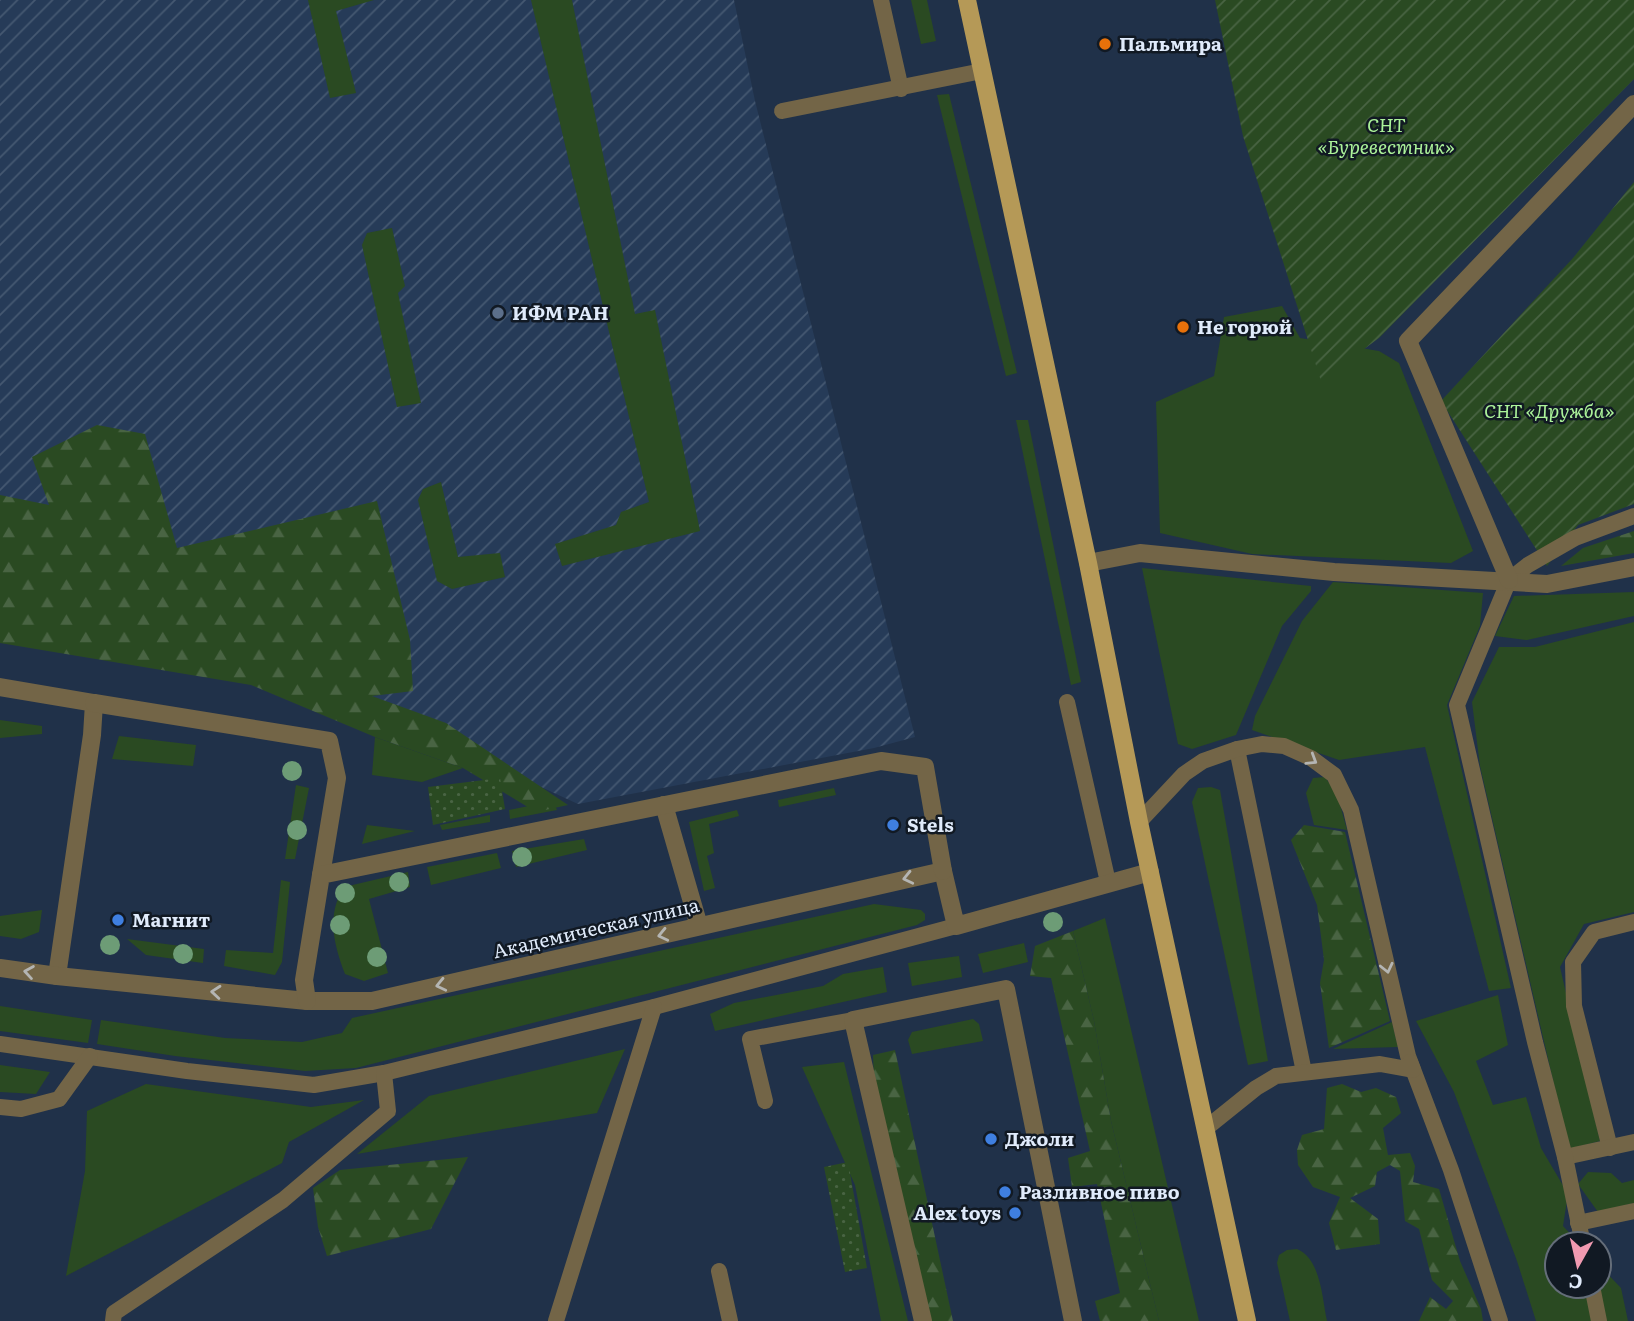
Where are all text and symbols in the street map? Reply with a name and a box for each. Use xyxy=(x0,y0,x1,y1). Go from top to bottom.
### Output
place label: Пальмира xyxy=(1119,29,1222,57)
marker: Пальмира xyxy=(1097,36,1113,52)
park label: СНТ «Буревестник» xyxy=(1318,110,1455,160)
place label: ИФМ РАН xyxy=(512,298,609,326)
marker: ИФМ РАН xyxy=(490,305,506,321)
place label: Не горюй xyxy=(1197,312,1292,340)
marker: Не горюй xyxy=(1175,319,1191,335)
park label: СНТ «Дружба» xyxy=(1484,396,1615,424)
one-way arrow xyxy=(1305,752,1318,765)
place label: Stels xyxy=(907,810,954,838)
marker: Stels xyxy=(885,817,901,833)
one-way arrow xyxy=(902,870,914,885)
street label: Академическая улица xyxy=(490,889,702,964)
place label: Магнит xyxy=(132,905,210,933)
marker: Магнит xyxy=(110,912,126,928)
one-way arrow xyxy=(657,926,669,941)
one-way arrow xyxy=(1379,962,1394,974)
one-way arrow xyxy=(23,965,35,980)
one-way arrow xyxy=(435,977,447,991)
one-way arrow xyxy=(210,985,221,1000)
place label: Джоли xyxy=(1005,1124,1074,1152)
marker: Джоли xyxy=(983,1131,999,1147)
place label: Разливное пиво xyxy=(1019,1177,1180,1205)
marker: Разливное пиво xyxy=(997,1184,1013,1200)
place label: Alex toys xyxy=(914,1198,1001,1226)
marker: Alex toys xyxy=(1007,1205,1023,1221)
north arrow xyxy=(1543,1230,1613,1300)
text: С xyxy=(1567,1268,1584,1298)

